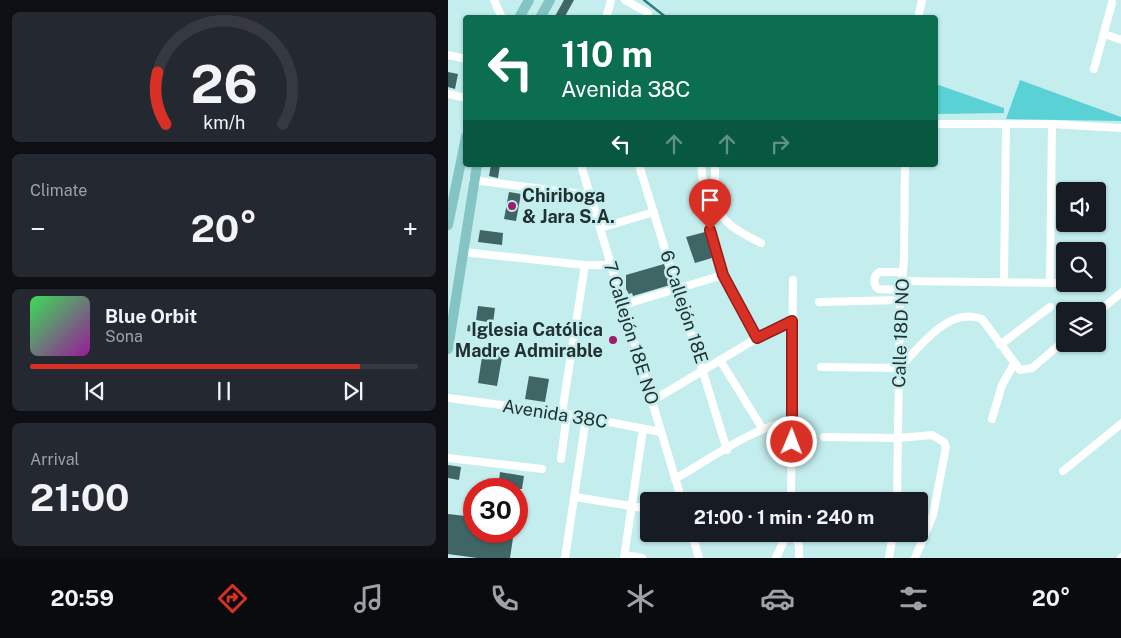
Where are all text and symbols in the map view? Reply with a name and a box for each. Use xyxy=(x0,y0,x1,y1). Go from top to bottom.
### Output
text: 110 m xyxy=(561,34,653,75)
icon: left xyxy=(478,35,543,100)
text: 26 xyxy=(190,54,258,115)
text: Avenida 38C xyxy=(561,76,691,102)
text: km/h xyxy=(203,112,245,133)
icon: left xyxy=(607,130,635,158)
icon: ahead xyxy=(660,130,688,158)
icon: ahead xyxy=(713,130,741,158)
icon: right xyxy=(766,130,794,158)
pin xyxy=(689,179,731,230)
text: Climate xyxy=(30,181,87,200)
map controls xyxy=(1056,182,1106,352)
button: sound xyxy=(1056,182,1106,232)
place label: Chiriboga & Jara S.A. xyxy=(522,185,615,227)
icon: arrive xyxy=(696,186,724,214)
marker: Chiriboga & Jara S.A. xyxy=(506,200,518,212)
text: 20° xyxy=(191,206,257,251)
text: − xyxy=(30,212,46,245)
text: + xyxy=(402,212,418,245)
button: search xyxy=(1056,242,1106,292)
street label: 6 Callejón 18E xyxy=(656,247,713,366)
street label: 7 Callejón 18E NO xyxy=(600,259,663,407)
street label: Calle 18D NO xyxy=(888,278,913,388)
button: layers xyxy=(1056,302,1106,352)
text: Blue Orbit xyxy=(105,305,197,327)
place label: Iglesia Católica Madre Admirable xyxy=(455,319,603,361)
text: Sona xyxy=(105,327,143,346)
marker: Iglesia Católica Madre Admirable xyxy=(607,334,619,346)
icon: previous xyxy=(81,377,109,405)
icon: pause xyxy=(210,377,238,405)
icon: next xyxy=(339,377,367,405)
street label: Avenida 38C xyxy=(501,395,609,432)
position arrow xyxy=(765,415,817,467)
text: Arrival xyxy=(30,450,79,469)
text: 21:00 xyxy=(30,475,130,520)
speed limit sign: 30 xyxy=(463,478,528,543)
text: 21:00 · 1 min · 240 m xyxy=(694,506,874,528)
icon: directions xyxy=(215,581,250,616)
icon: music xyxy=(351,581,386,616)
icon: phone xyxy=(487,581,522,616)
icon: climate xyxy=(623,581,658,616)
icon: car xyxy=(760,581,795,616)
icon: filters xyxy=(896,581,931,616)
text: 20:59 xyxy=(51,585,114,611)
text: 20° xyxy=(1032,585,1070,611)

